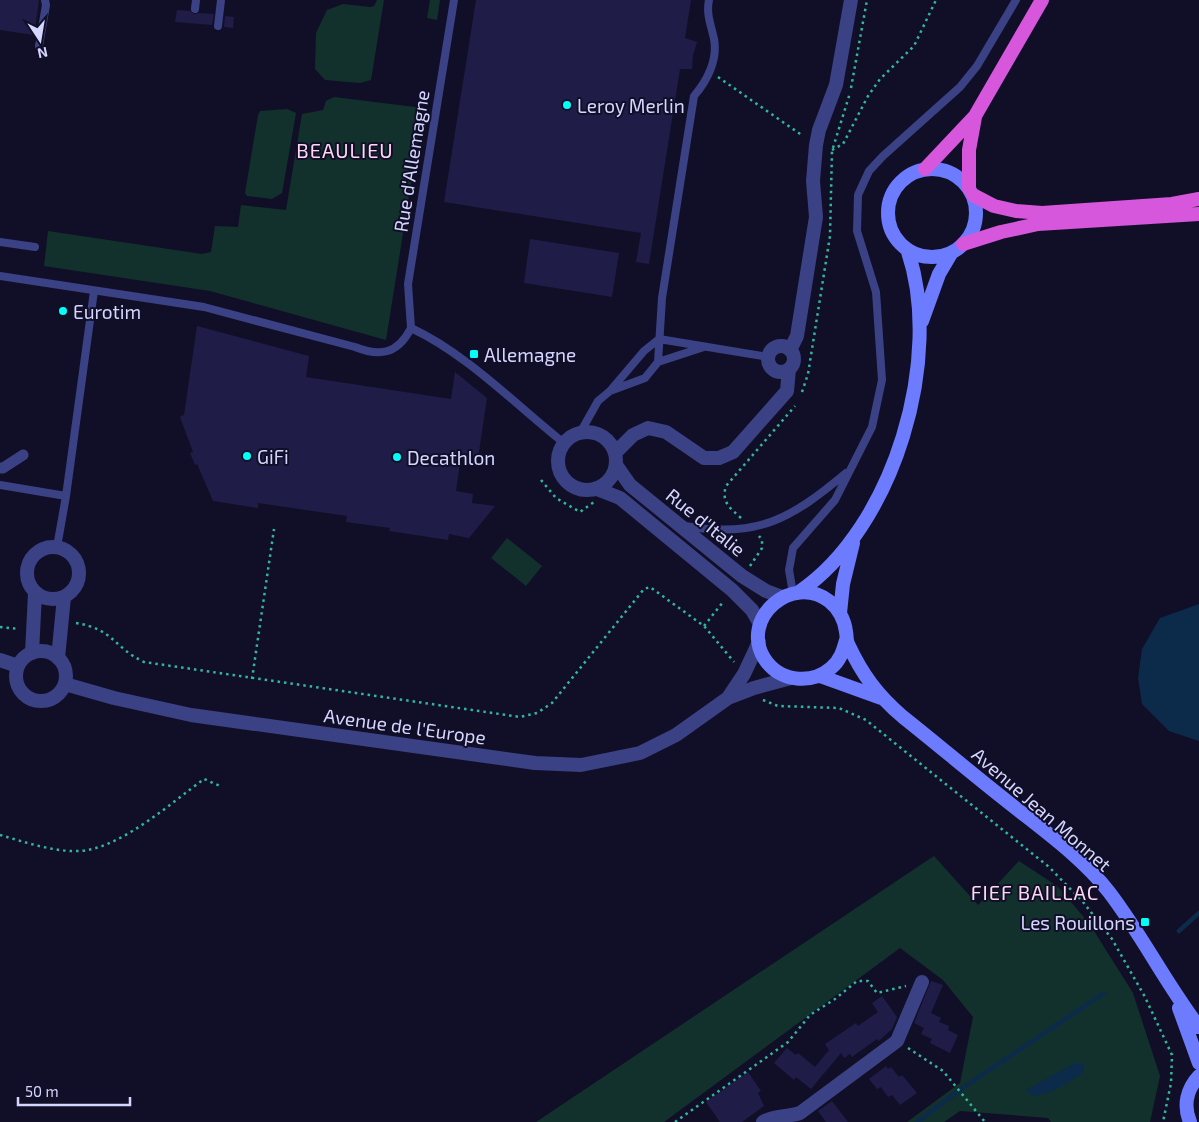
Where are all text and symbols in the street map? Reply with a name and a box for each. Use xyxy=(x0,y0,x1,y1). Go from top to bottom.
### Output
north arrow xyxy=(15,15,65,65)
text: N xyxy=(36,44,50,63)
street label: Rue d'Allemagne xyxy=(388,88,434,234)
place label: Leroy Merlin xyxy=(577,94,685,117)
marker: Leroy Merlin xyxy=(561,99,573,111)
district label: BEAULIEU xyxy=(296,138,394,162)
place label: Eurotim xyxy=(73,300,141,323)
marker: Eurotim xyxy=(57,305,69,317)
place label: Allemagne xyxy=(484,343,576,366)
marker: Allemagne xyxy=(468,348,480,360)
place label: GiFi xyxy=(257,445,289,468)
place label: Decathlon xyxy=(407,446,495,469)
marker: GiFi xyxy=(241,450,253,462)
marker: Decathlon xyxy=(391,451,403,463)
street label: Rue d'Italie xyxy=(662,483,750,561)
street label: Avenue de l'Europe xyxy=(323,703,487,749)
street label: Avenue Jean Monnet xyxy=(968,742,1116,876)
district label: FIEF BAILLAC xyxy=(971,880,1099,904)
place label: Les Rouillons xyxy=(1020,911,1135,934)
marker: Les Rouillons xyxy=(1139,916,1151,928)
scale bar xyxy=(18,1074,130,1106)
text: 50 m xyxy=(25,1082,59,1100)

